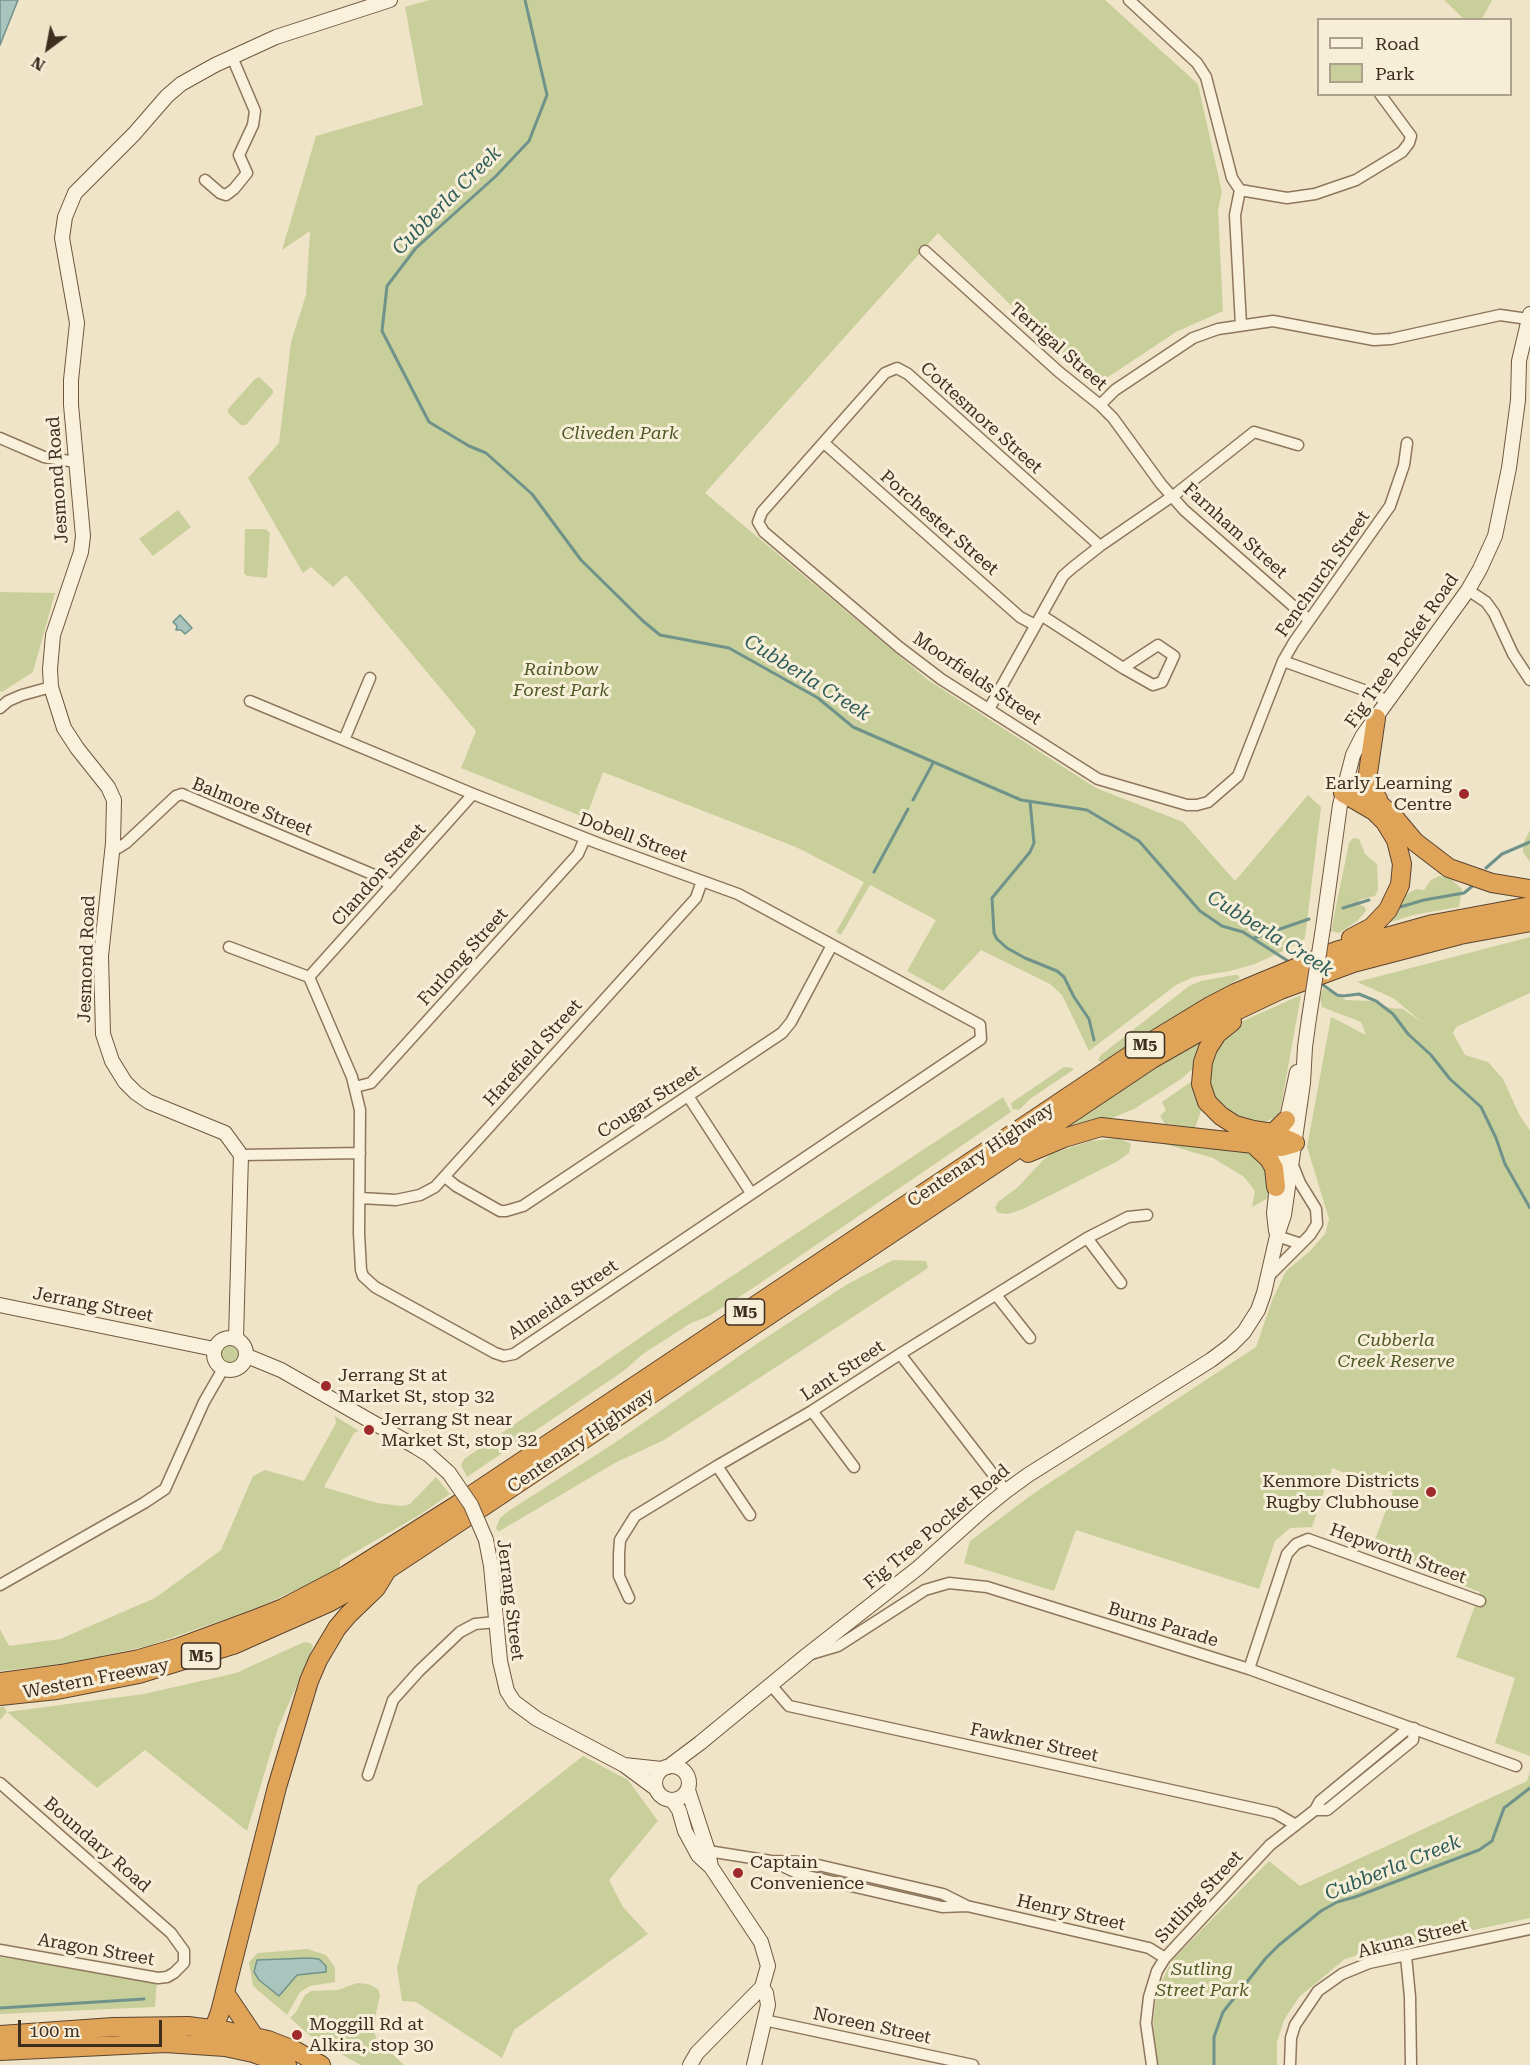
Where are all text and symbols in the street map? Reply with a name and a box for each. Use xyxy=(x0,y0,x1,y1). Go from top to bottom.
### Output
north arrow xyxy=(18,18,78,78)
legend xyxy=(1317,18,1512,96)
text: Road xyxy=(1375,33,1419,54)
text: N xyxy=(28,52,48,75)
text: Park xyxy=(1375,63,1415,84)
water label: Cubberla Creek xyxy=(388,142,506,260)
street label: Terrigal Street xyxy=(1005,299,1111,395)
street label: Cottesmore Street xyxy=(916,358,1046,478)
street label: Jesmond Road xyxy=(43,416,73,544)
park label: Cliveden Park xyxy=(562,423,678,445)
street label: Porchester Street xyxy=(875,466,1003,580)
street label: Farnham Street xyxy=(1179,479,1291,583)
street label: Fenchurch Street xyxy=(1271,507,1375,641)
street label: Fig Tree Pocket Road xyxy=(1341,570,1463,732)
street label: Moorfields Street xyxy=(909,628,1045,730)
water label: Cubberla Creek xyxy=(739,630,875,726)
park label: Rainbow Forest Park xyxy=(513,659,609,702)
street label: Balmore Street xyxy=(189,773,315,841)
place label: Early Learning Centre xyxy=(1325,773,1452,816)
marker: Early Learning Centre xyxy=(1457,787,1471,801)
street label: Dobell Street xyxy=(576,808,690,868)
street label: Clandon Street xyxy=(327,819,431,931)
water label: Cubberla Creek xyxy=(1202,886,1338,982)
street label: Jesmond Road xyxy=(74,895,100,1023)
street label: Furlong Street xyxy=(413,904,513,1010)
street label: Harefield Street xyxy=(479,995,587,1111)
road number: M5 xyxy=(1126,1032,1164,1058)
street label: Cougar Street xyxy=(593,1061,705,1143)
street label: Centenary Highway xyxy=(904,1098,1058,1212)
street label: Almeida Street xyxy=(504,1255,622,1345)
street label: Jerrang Street xyxy=(31,1283,155,1327)
road number: M5 xyxy=(726,1299,764,1325)
park label: Cubberla Creek Reserve xyxy=(1337,1330,1455,1372)
street label: Lant Street xyxy=(797,1336,889,1406)
place label: Jerrang St at Market St, stop 32 xyxy=(338,1365,495,1408)
marker: Jerrang St at Market St, stop 32 xyxy=(319,1379,333,1393)
street label: Centenary Highway xyxy=(504,1384,658,1498)
place label: Jerrang St near Market St, stop 32 xyxy=(381,1409,538,1452)
marker: Jerrang St near Market St, stop 32 xyxy=(362,1423,376,1437)
street label: Fig Tree Pocket Road xyxy=(860,1460,1014,1594)
place label: Kenmore Districts Rugby Clubhouse xyxy=(1262,1471,1419,1514)
marker: Kenmore Districts Rugby Clubhouse xyxy=(1424,1485,1438,1499)
street label: Hepworth Street xyxy=(1327,1519,1469,1589)
street label: Jerrang Street xyxy=(492,1538,528,1662)
street label: Burns Parade xyxy=(1105,1598,1221,1652)
road number: M5 xyxy=(182,1643,220,1669)
street label: Western Freeway xyxy=(21,1654,171,1704)
street label: Fawkner Street xyxy=(968,1719,1100,1767)
street label: Boundary Road xyxy=(39,1793,155,1897)
water label: Cubberla Creek xyxy=(1322,1830,1464,1906)
street label: Sutling Street xyxy=(1151,1846,1247,1948)
place label: Captain Convenience xyxy=(750,1852,864,1894)
marker: Captain Convenience xyxy=(731,1866,745,1880)
street label: Henry Street xyxy=(1015,1890,1127,1936)
street label: Akuna Street xyxy=(1356,1915,1470,1963)
street label: Aragon Street xyxy=(36,1929,156,1971)
park label: Sutling Street Park xyxy=(1155,1959,1249,2002)
street label: Noreen Street xyxy=(811,2003,933,2049)
scale bar xyxy=(21,2008,165,2046)
place label: Moggill Rd at Alkira, stop 30 xyxy=(309,2014,434,2056)
text: 100 m xyxy=(29,2020,80,2041)
marker: Moggill Rd at Alkira, stop 30 xyxy=(290,2028,304,2042)

